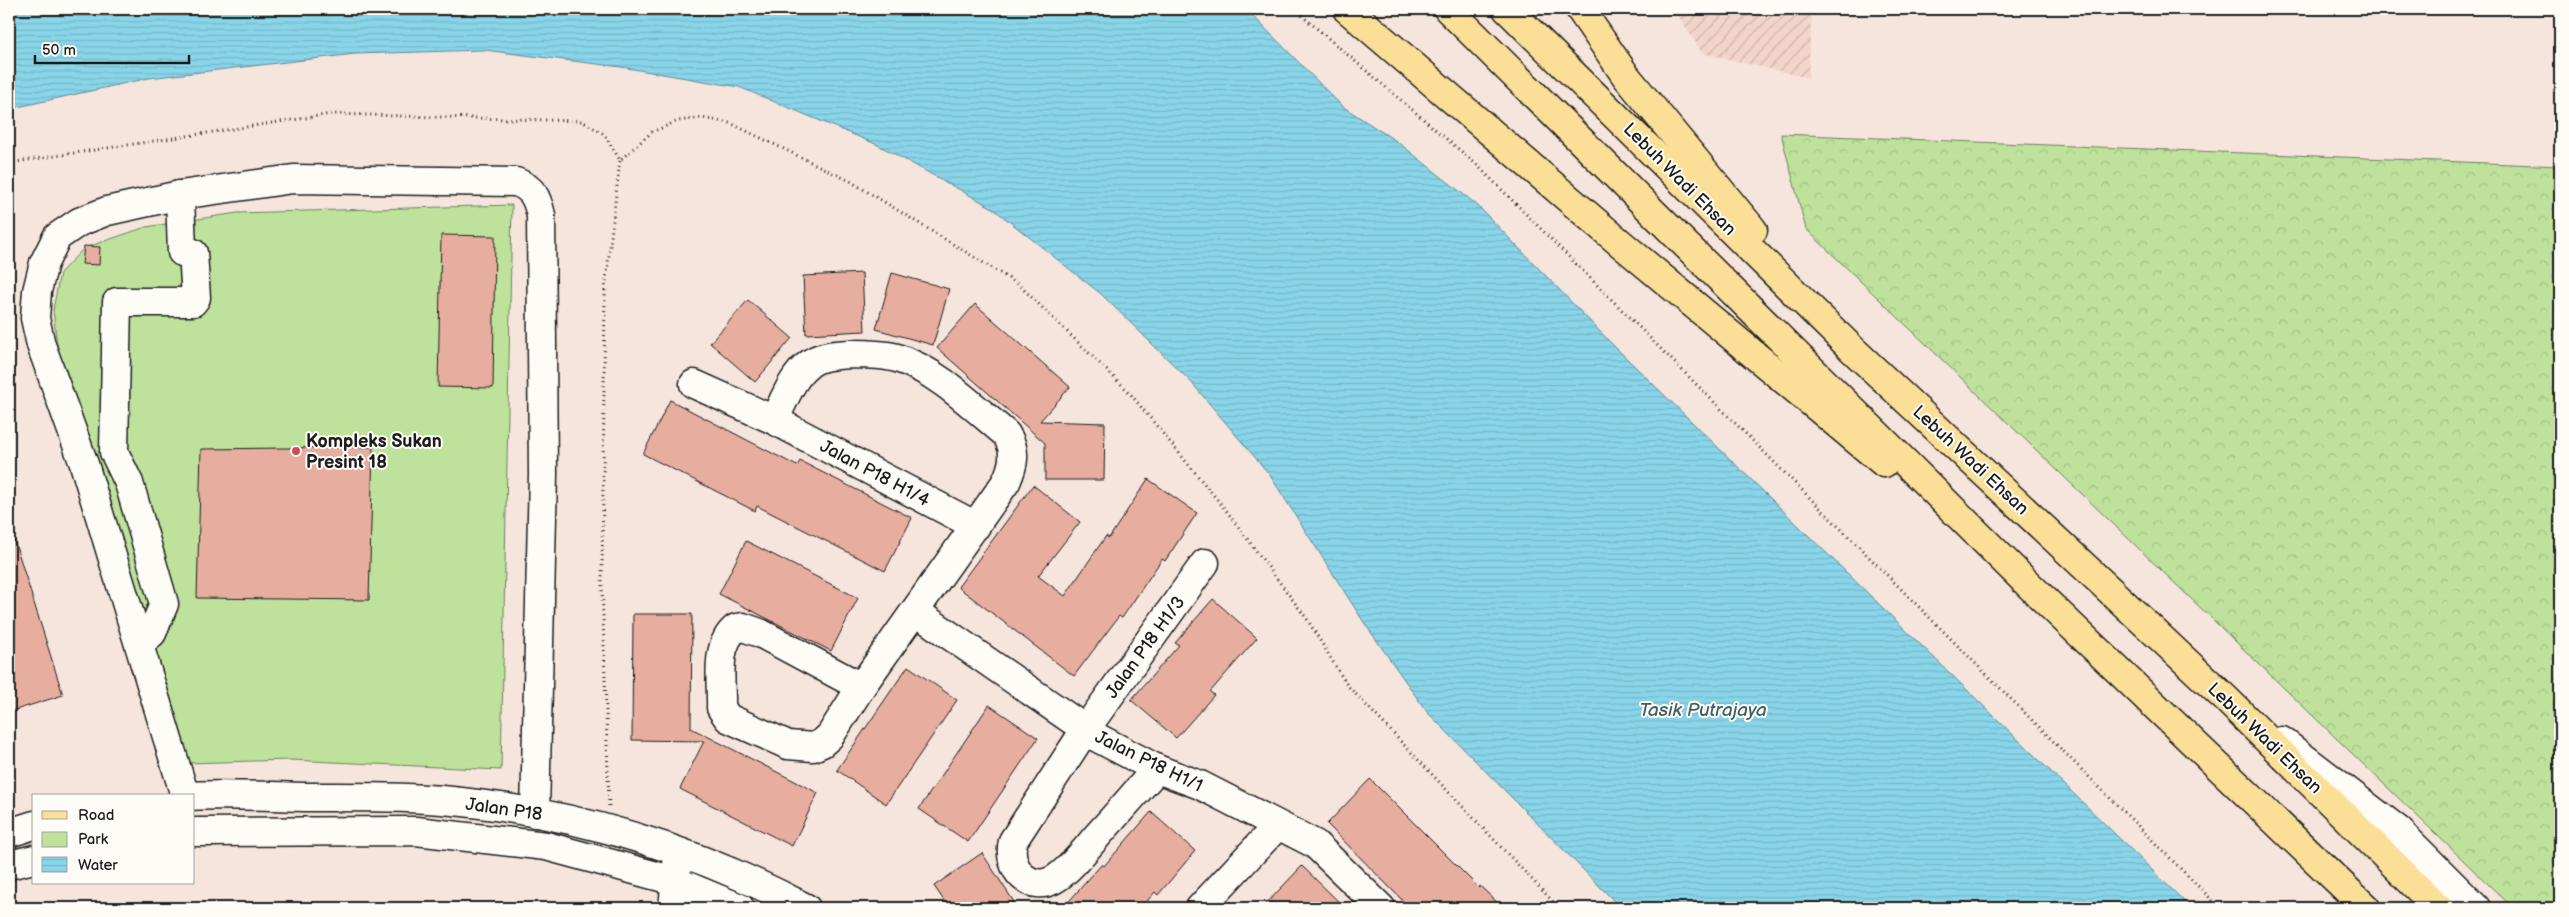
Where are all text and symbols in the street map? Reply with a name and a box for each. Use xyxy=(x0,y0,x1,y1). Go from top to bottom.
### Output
scale bar xyxy=(35,32,189,64)
text: 50 m xyxy=(42,41,76,60)
street label: Lebuh Wadi Ehsan xyxy=(1619,119,1740,240)
street label: Lebuh Wadi Ehsan xyxy=(1908,401,2033,519)
place label: Kompleks Sukan Presint 18 xyxy=(306,431,442,473)
street label: Jalan P18 H1/4 xyxy=(816,436,933,511)
marker: Kompleks Sukan Presint 18 xyxy=(290,445,302,457)
street label: Jalan P18 H1/3 xyxy=(1101,592,1190,703)
street label: Lebuh Wadi Ehsan xyxy=(2203,679,2326,798)
water label: Tasik Putrajaya xyxy=(1639,699,1767,722)
street label: Jalan P18 H1/1 xyxy=(1092,726,1206,797)
legend xyxy=(32,794,195,884)
street label: Jalan P18 xyxy=(464,794,544,825)
text: Road xyxy=(78,806,114,825)
text: Park xyxy=(78,830,109,849)
text: Water xyxy=(78,856,118,875)

